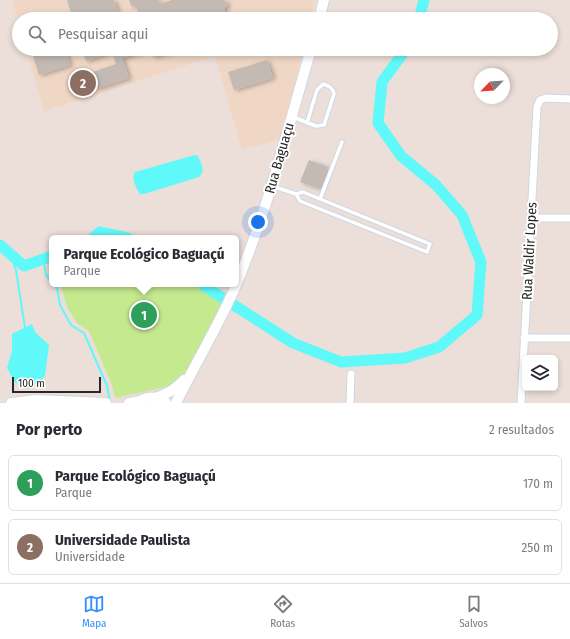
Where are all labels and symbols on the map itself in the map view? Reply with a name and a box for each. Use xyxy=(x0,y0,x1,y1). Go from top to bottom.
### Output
pin: 2 xyxy=(70,68,96,98)
north arrow xyxy=(474,68,510,104)
street label: Rua Baguaçu xyxy=(261,121,298,196)
street label: Rua Waldir Lopes xyxy=(518,201,541,301)
your location xyxy=(248,212,268,232)
pin: 1 xyxy=(131,300,157,330)
scale bar xyxy=(12,375,101,394)

